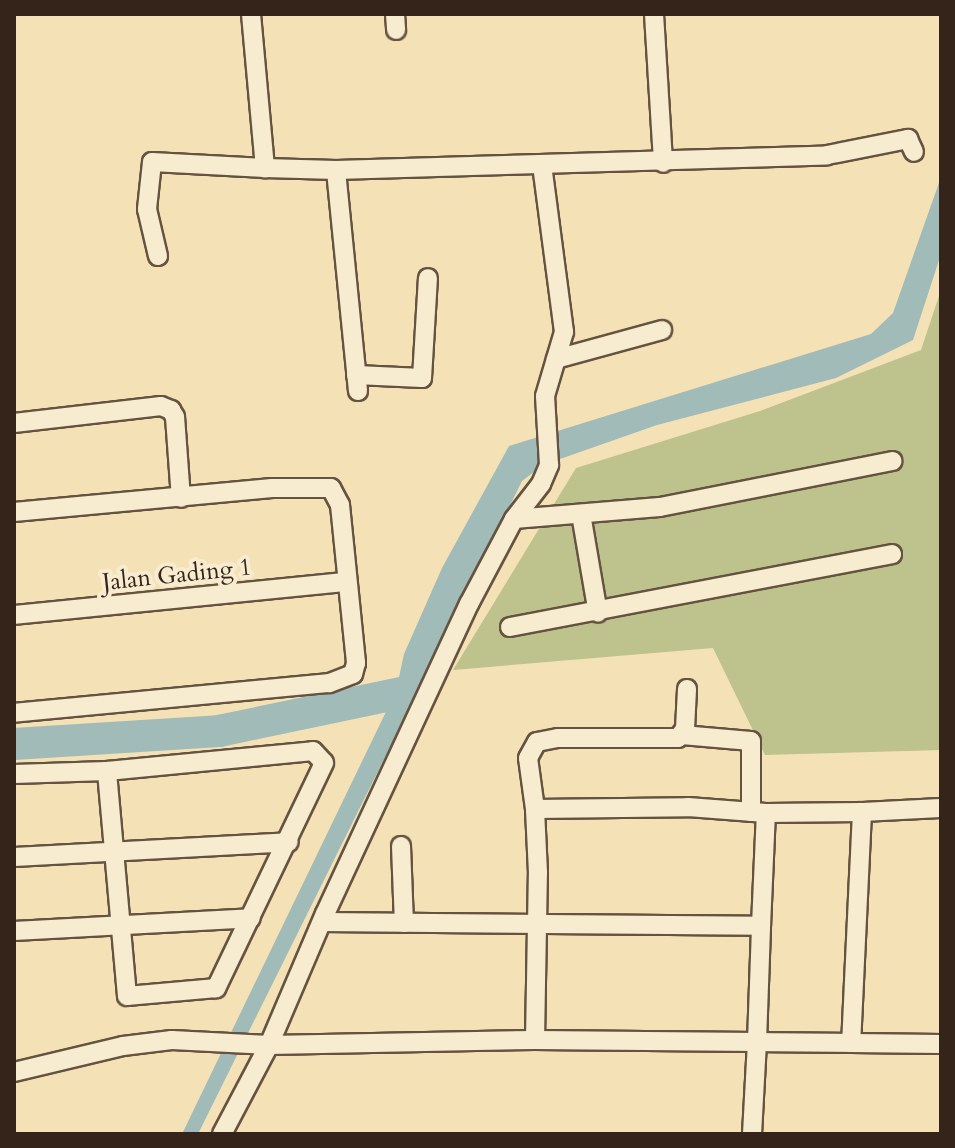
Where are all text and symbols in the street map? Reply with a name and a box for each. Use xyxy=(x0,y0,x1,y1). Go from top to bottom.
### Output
street label: Jalan Gading 1 xyxy=(101,553,253,597)

